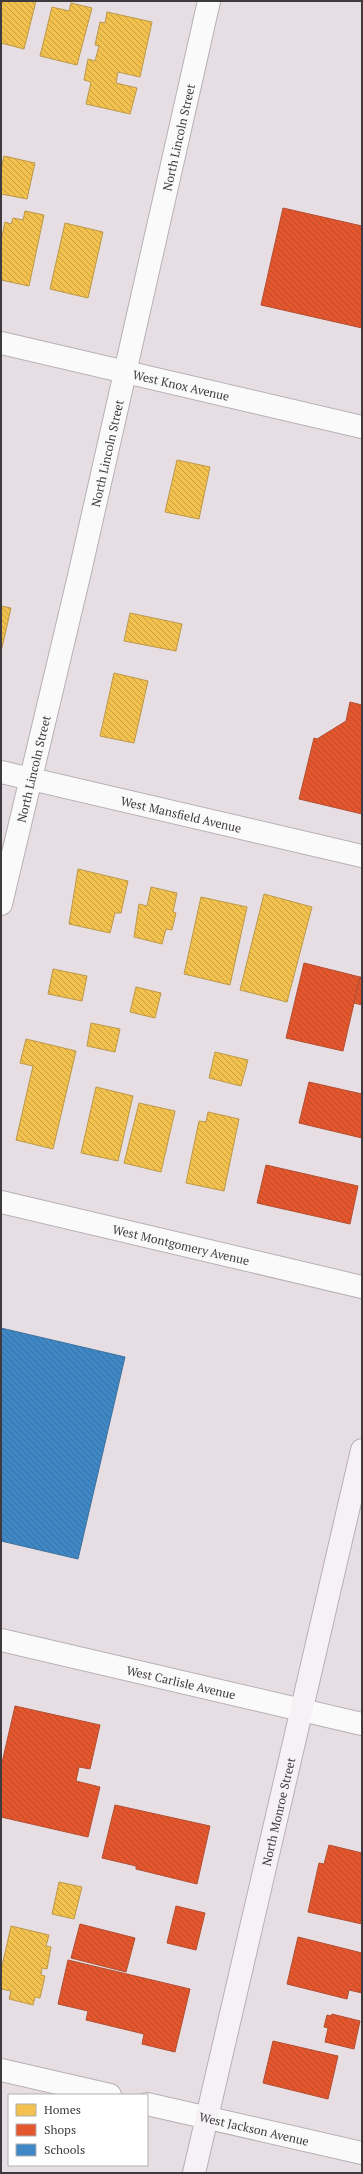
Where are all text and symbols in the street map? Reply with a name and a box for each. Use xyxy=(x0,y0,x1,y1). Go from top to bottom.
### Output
street label: North Lincoln Street xyxy=(159,82,198,192)
street label: West Knox Avenue xyxy=(131,366,231,403)
street label: North Lincoln Street xyxy=(87,398,126,508)
street label: North Lincoln Street xyxy=(13,713,53,824)
street label: West Mansfield Avenue xyxy=(119,793,243,835)
street label: West Montgomery Avenue xyxy=(111,1221,251,1268)
street label: West Carlisle Avenue xyxy=(125,1662,237,1702)
street label: North Monroe Street xyxy=(258,1755,298,1867)
legend xyxy=(8,2094,148,2166)
text: Homes xyxy=(44,2102,81,2117)
street label: West Jackson Avenue xyxy=(198,2109,311,2148)
text: Shops xyxy=(44,2122,76,2137)
text: Schools xyxy=(44,2142,85,2157)

